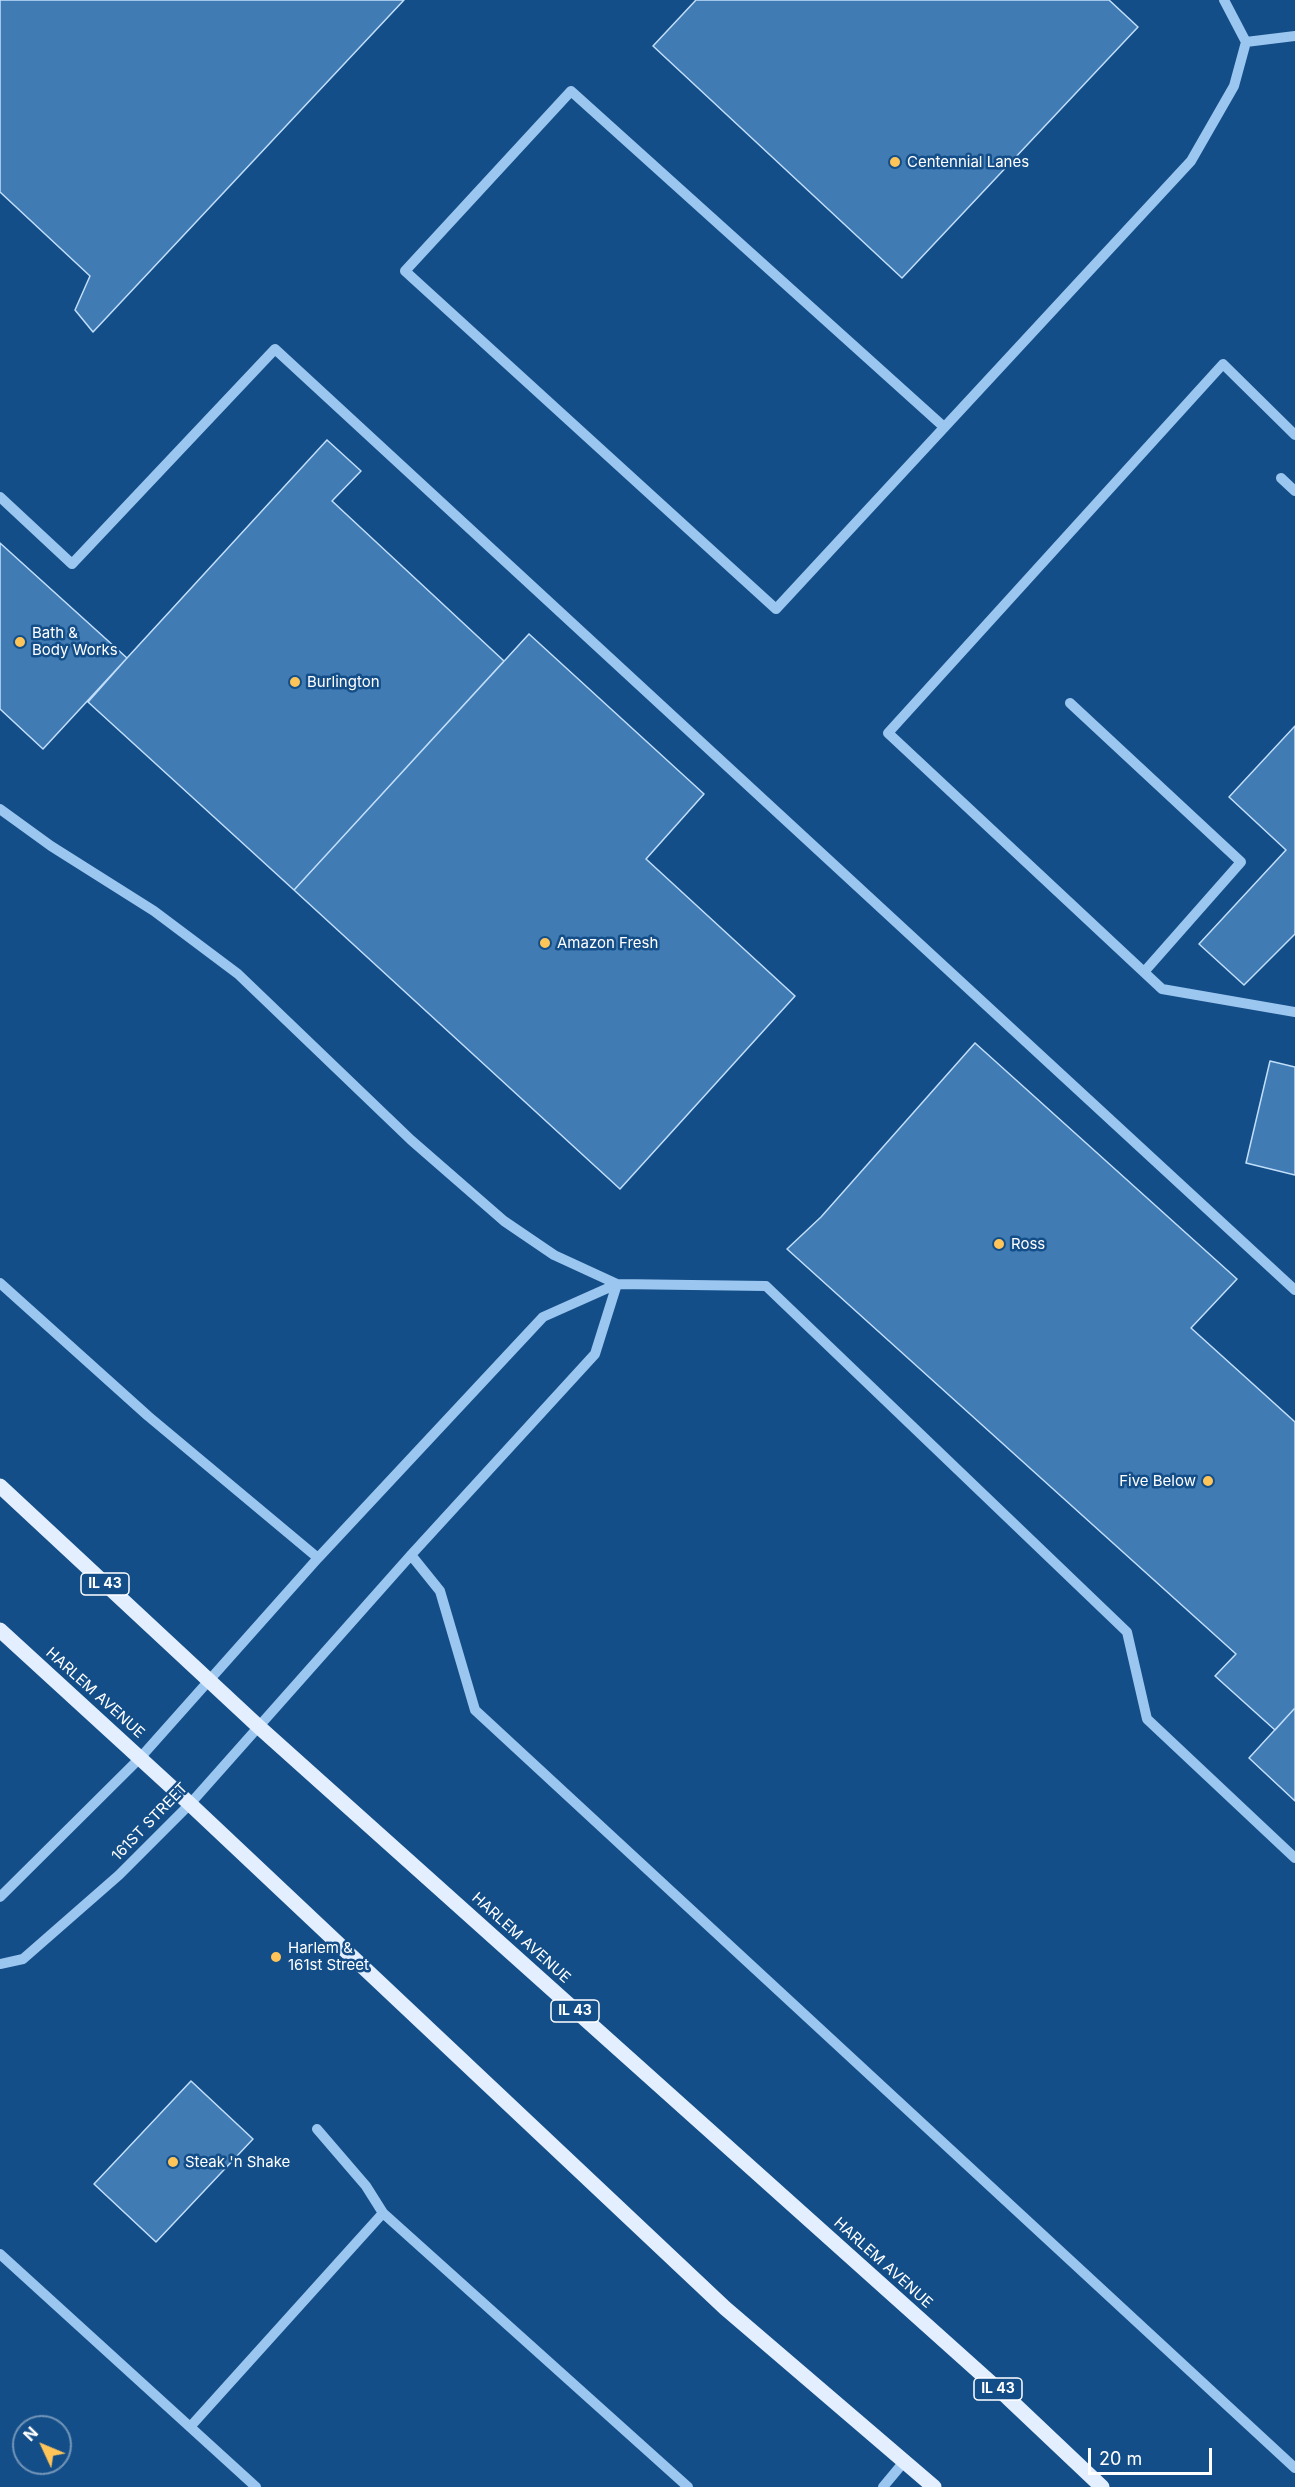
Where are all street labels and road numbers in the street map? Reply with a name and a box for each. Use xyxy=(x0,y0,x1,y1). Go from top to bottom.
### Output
road number: IL 43 xyxy=(81,1573,129,1595)
street label: HARLEM AVENUE xyxy=(42,1644,148,1742)
street label: 161ST STREET xyxy=(108,1779,192,1865)
street label: HARLEM AVENUE xyxy=(468,1889,574,1987)
road number: IL 43 xyxy=(551,2000,599,2022)
street label: HARLEM AVENUE xyxy=(830,2214,936,2312)
road number: IL 43 xyxy=(974,2378,1022,2400)

